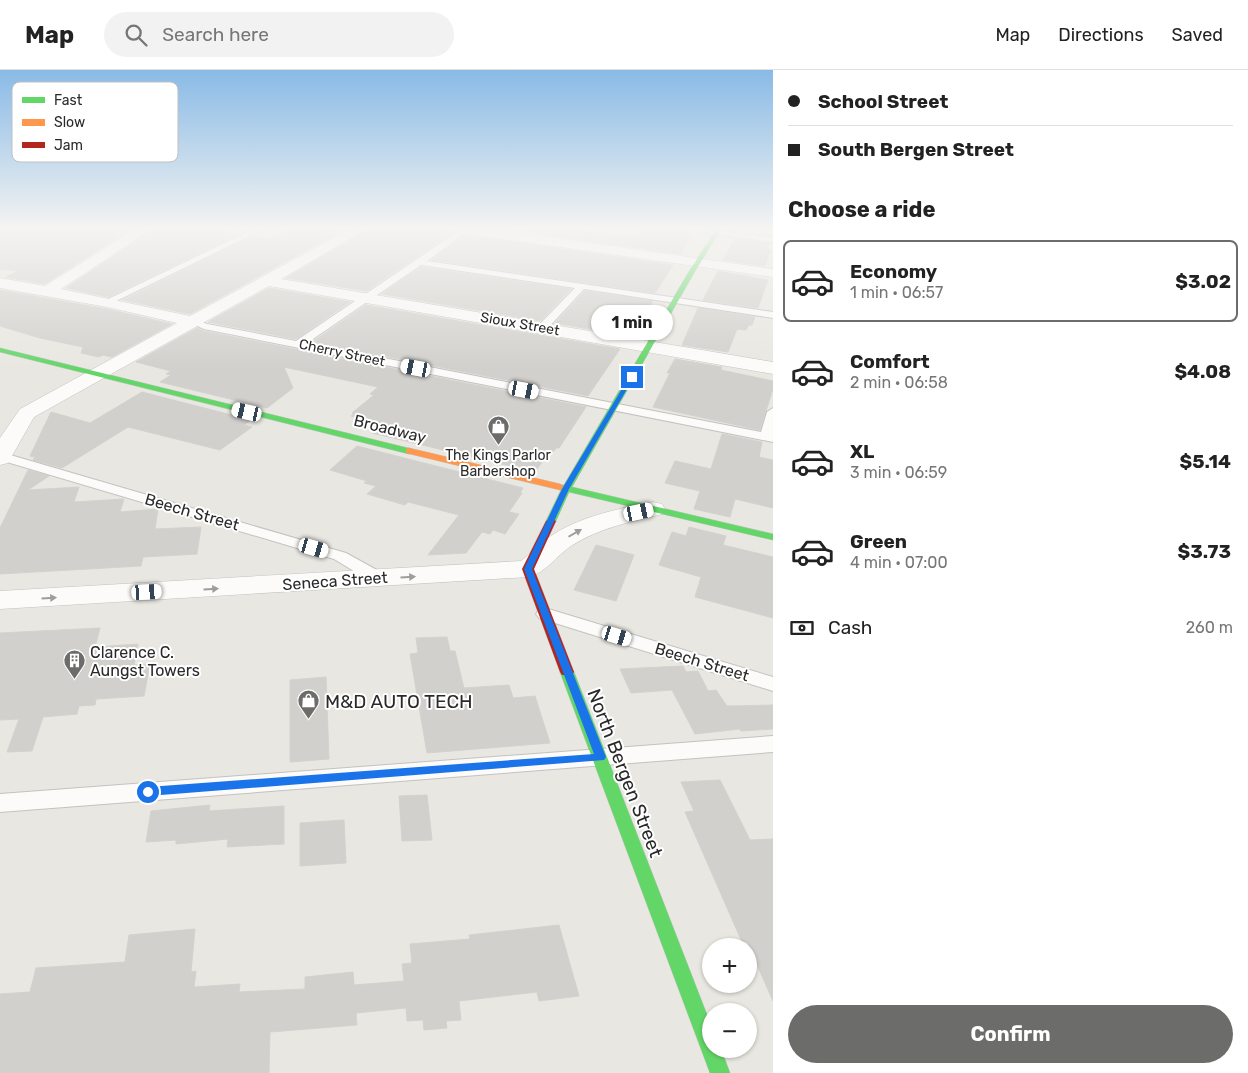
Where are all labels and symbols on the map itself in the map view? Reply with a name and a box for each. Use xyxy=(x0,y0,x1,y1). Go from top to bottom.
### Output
legend xyxy=(12,82,178,162)
text: Fast xyxy=(54,92,83,109)
text: Slow xyxy=(54,114,85,131)
text: Jam xyxy=(54,137,83,154)
callout: 1 min xyxy=(591,304,673,340)
street label: Sioux Street xyxy=(479,309,561,339)
street label: Cherry Street xyxy=(297,336,387,371)
car xyxy=(399,358,432,378)
route end xyxy=(621,366,643,388)
car xyxy=(507,380,540,400)
car xyxy=(230,401,263,423)
street label: Broadway xyxy=(352,411,428,447)
shop icon: The Kings Parlor Barbershop xyxy=(486,415,510,446)
place label: The Kings Parlor Barbershop xyxy=(445,447,551,480)
street label: Beech Street xyxy=(143,489,241,535)
car xyxy=(622,502,655,522)
one-way arrow xyxy=(568,529,583,537)
car xyxy=(297,537,330,559)
street label: Seneca Street xyxy=(282,568,388,594)
one-way arrow xyxy=(400,572,416,580)
car xyxy=(131,584,162,600)
one-way arrow xyxy=(203,584,219,592)
one-way arrow xyxy=(41,593,57,601)
car xyxy=(600,624,633,648)
street label: Beech Street xyxy=(653,639,751,685)
place label: Clarence C. Aungst Towers xyxy=(90,643,200,680)
building icon: Clarence C. Aungst Towers xyxy=(62,649,86,680)
street label: North Bergen Street xyxy=(582,686,668,861)
shop icon: M&D AUTO TECH xyxy=(297,689,321,720)
place label: M&D AUTO TECH xyxy=(325,690,473,713)
route start xyxy=(137,781,159,803)

